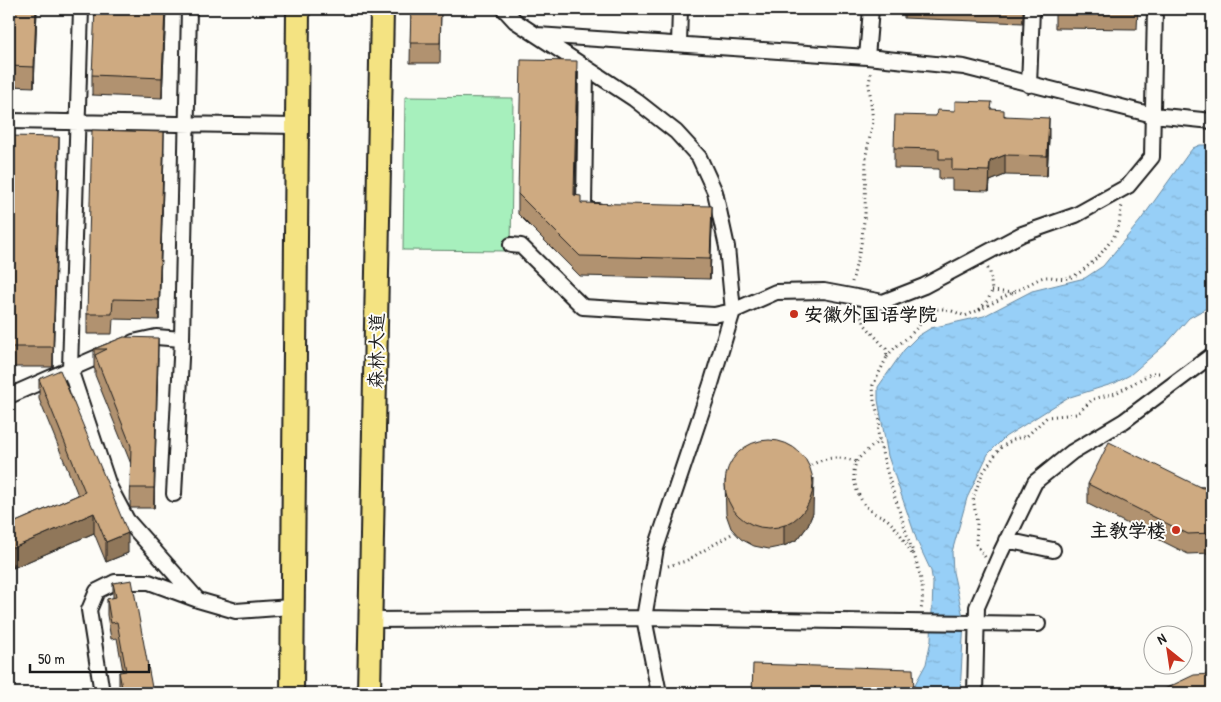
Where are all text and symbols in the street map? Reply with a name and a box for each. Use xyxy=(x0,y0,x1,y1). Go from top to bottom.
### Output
place label: 安徽外国语学院 xyxy=(804,301,937,327)
marker: 安徽外国语学院 xyxy=(788,308,800,320)
street label: 森林大道 xyxy=(362,313,390,389)
place label: 主教学楼 xyxy=(1090,517,1166,543)
marker: 主教学楼 xyxy=(1170,524,1182,536)
north arrow xyxy=(1144,624,1194,674)
text: N xyxy=(1153,628,1170,648)
scale bar xyxy=(30,642,149,674)
text: 50 m xyxy=(38,648,65,669)

